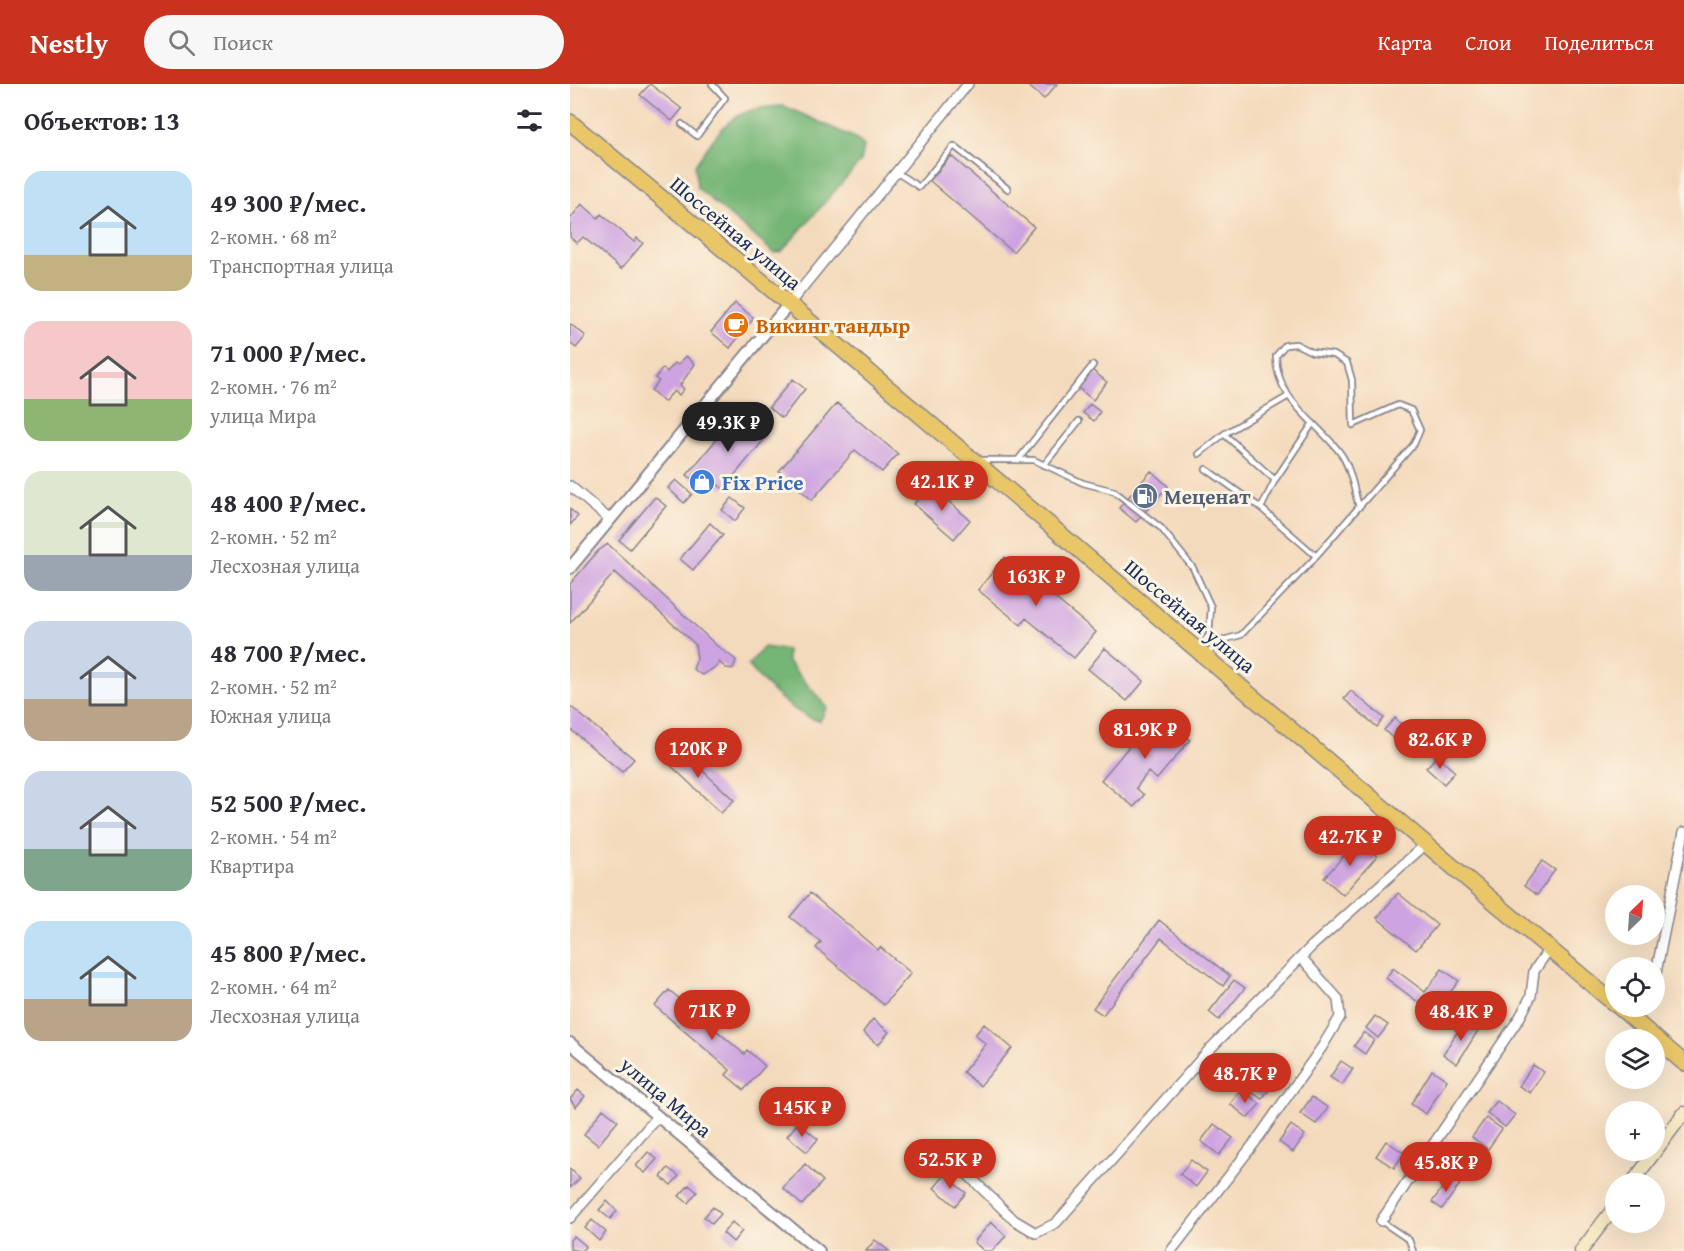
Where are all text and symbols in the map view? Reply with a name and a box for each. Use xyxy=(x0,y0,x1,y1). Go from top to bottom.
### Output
search box xyxy=(144,15,564,69)
text: Nestly xyxy=(30,22,108,63)
icon: search xyxy=(165,26,198,59)
text: Поиск xyxy=(213,26,273,58)
text: Карта xyxy=(1378,27,1432,58)
text: Слои xyxy=(1465,27,1511,58)
text: Поделиться xyxy=(1544,27,1654,58)
text: Объектов: 13 xyxy=(24,101,180,140)
icon: filters xyxy=(513,104,546,137)
street label: Шоссейная улица xyxy=(663,169,809,297)
text: 49 300 ₽/мес. xyxy=(210,183,366,222)
icon: home xyxy=(72,195,144,267)
text: 2-комн. · 68 m² xyxy=(210,222,337,251)
text: Транспортная улица xyxy=(210,251,394,280)
cafe icon: Викинг тандыр xyxy=(721,310,751,340)
place label: Викинг тандыр xyxy=(756,310,910,341)
text: 71 000 ₽/мес. xyxy=(210,333,366,372)
icon: home xyxy=(72,345,144,417)
text: 2-комн. · 76 m² xyxy=(210,372,337,401)
text: улица Мира xyxy=(210,401,316,430)
pin: 49.3K ₽ xyxy=(673,402,783,453)
text: 49.3K ₽ xyxy=(696,407,760,436)
pin: 42.1K ₽ xyxy=(887,461,997,512)
text: 42.1K ₽ xyxy=(910,466,974,495)
shop icon: Fix Price xyxy=(687,467,717,497)
place label: Fix Price xyxy=(722,467,803,498)
fuel station icon: Меценат xyxy=(1130,481,1160,511)
place label: Меценат xyxy=(1164,481,1251,512)
text: 48 400 ₽/мес. xyxy=(210,483,366,522)
icon: home xyxy=(72,495,144,567)
text: 2-комн. · 52 m² xyxy=(210,522,337,551)
text: Лесхозная улица xyxy=(210,551,360,580)
street label: Шоссейная улица xyxy=(1117,552,1263,680)
pin: 163K ₽ xyxy=(987,556,1085,607)
text: 163K ₽ xyxy=(1007,561,1065,590)
text: 48 700 ₽/мес. xyxy=(210,633,366,672)
icon: home xyxy=(72,645,144,717)
text: 2-комн. · 52 m² xyxy=(210,672,337,701)
text: Южная улица xyxy=(210,701,331,730)
pin: 81.9K ₽ xyxy=(1090,709,1200,760)
text: 81.9K ₽ xyxy=(1113,714,1177,743)
pin: 82.6K ₽ xyxy=(1385,719,1495,770)
text: 82.6K ₽ xyxy=(1408,724,1472,753)
pin: 120K ₽ xyxy=(649,728,747,779)
text: 120K ₽ xyxy=(669,733,727,762)
text: 52 500 ₽/мес. xyxy=(210,783,366,822)
icon: home xyxy=(72,795,144,867)
pin: 42.7K ₽ xyxy=(1295,816,1405,867)
text: 42.7K ₽ xyxy=(1318,821,1382,850)
text: 2-комн. · 54 m² xyxy=(210,822,337,851)
text: Квартира xyxy=(210,851,294,880)
north arrow xyxy=(1605,885,1665,945)
map controls xyxy=(1605,885,1665,1233)
text: 45 800 ₽/мес. xyxy=(210,933,366,972)
icon: home xyxy=(72,945,144,1017)
button: locate xyxy=(1605,957,1665,1017)
text: 2-комн. · 64 m² xyxy=(210,972,337,1001)
pin: 71K ₽ xyxy=(670,990,754,1041)
pin: 48.4K ₽ xyxy=(1406,991,1516,1042)
text: 71K ₽ xyxy=(688,995,736,1024)
text: 48.4K ₽ xyxy=(1429,996,1493,1025)
text: Лесхозная улица xyxy=(210,1001,360,1030)
button: layers xyxy=(1605,1029,1665,1089)
street label: улица Мира xyxy=(613,1049,719,1145)
pin: 48.7K ₽ xyxy=(1190,1053,1300,1104)
text: 48.7K ₽ xyxy=(1213,1058,1277,1087)
pin: 145K ₽ xyxy=(753,1087,851,1138)
text: 145K ₽ xyxy=(773,1092,831,1121)
button: + xyxy=(1605,1101,1665,1161)
pin: 52.5K ₽ xyxy=(895,1139,1005,1190)
pin: 45.8K ₽ xyxy=(1391,1142,1501,1193)
text: 52.5K ₽ xyxy=(918,1144,982,1173)
text: 45.8K ₽ xyxy=(1414,1147,1478,1176)
button: − xyxy=(1605,1173,1665,1233)

